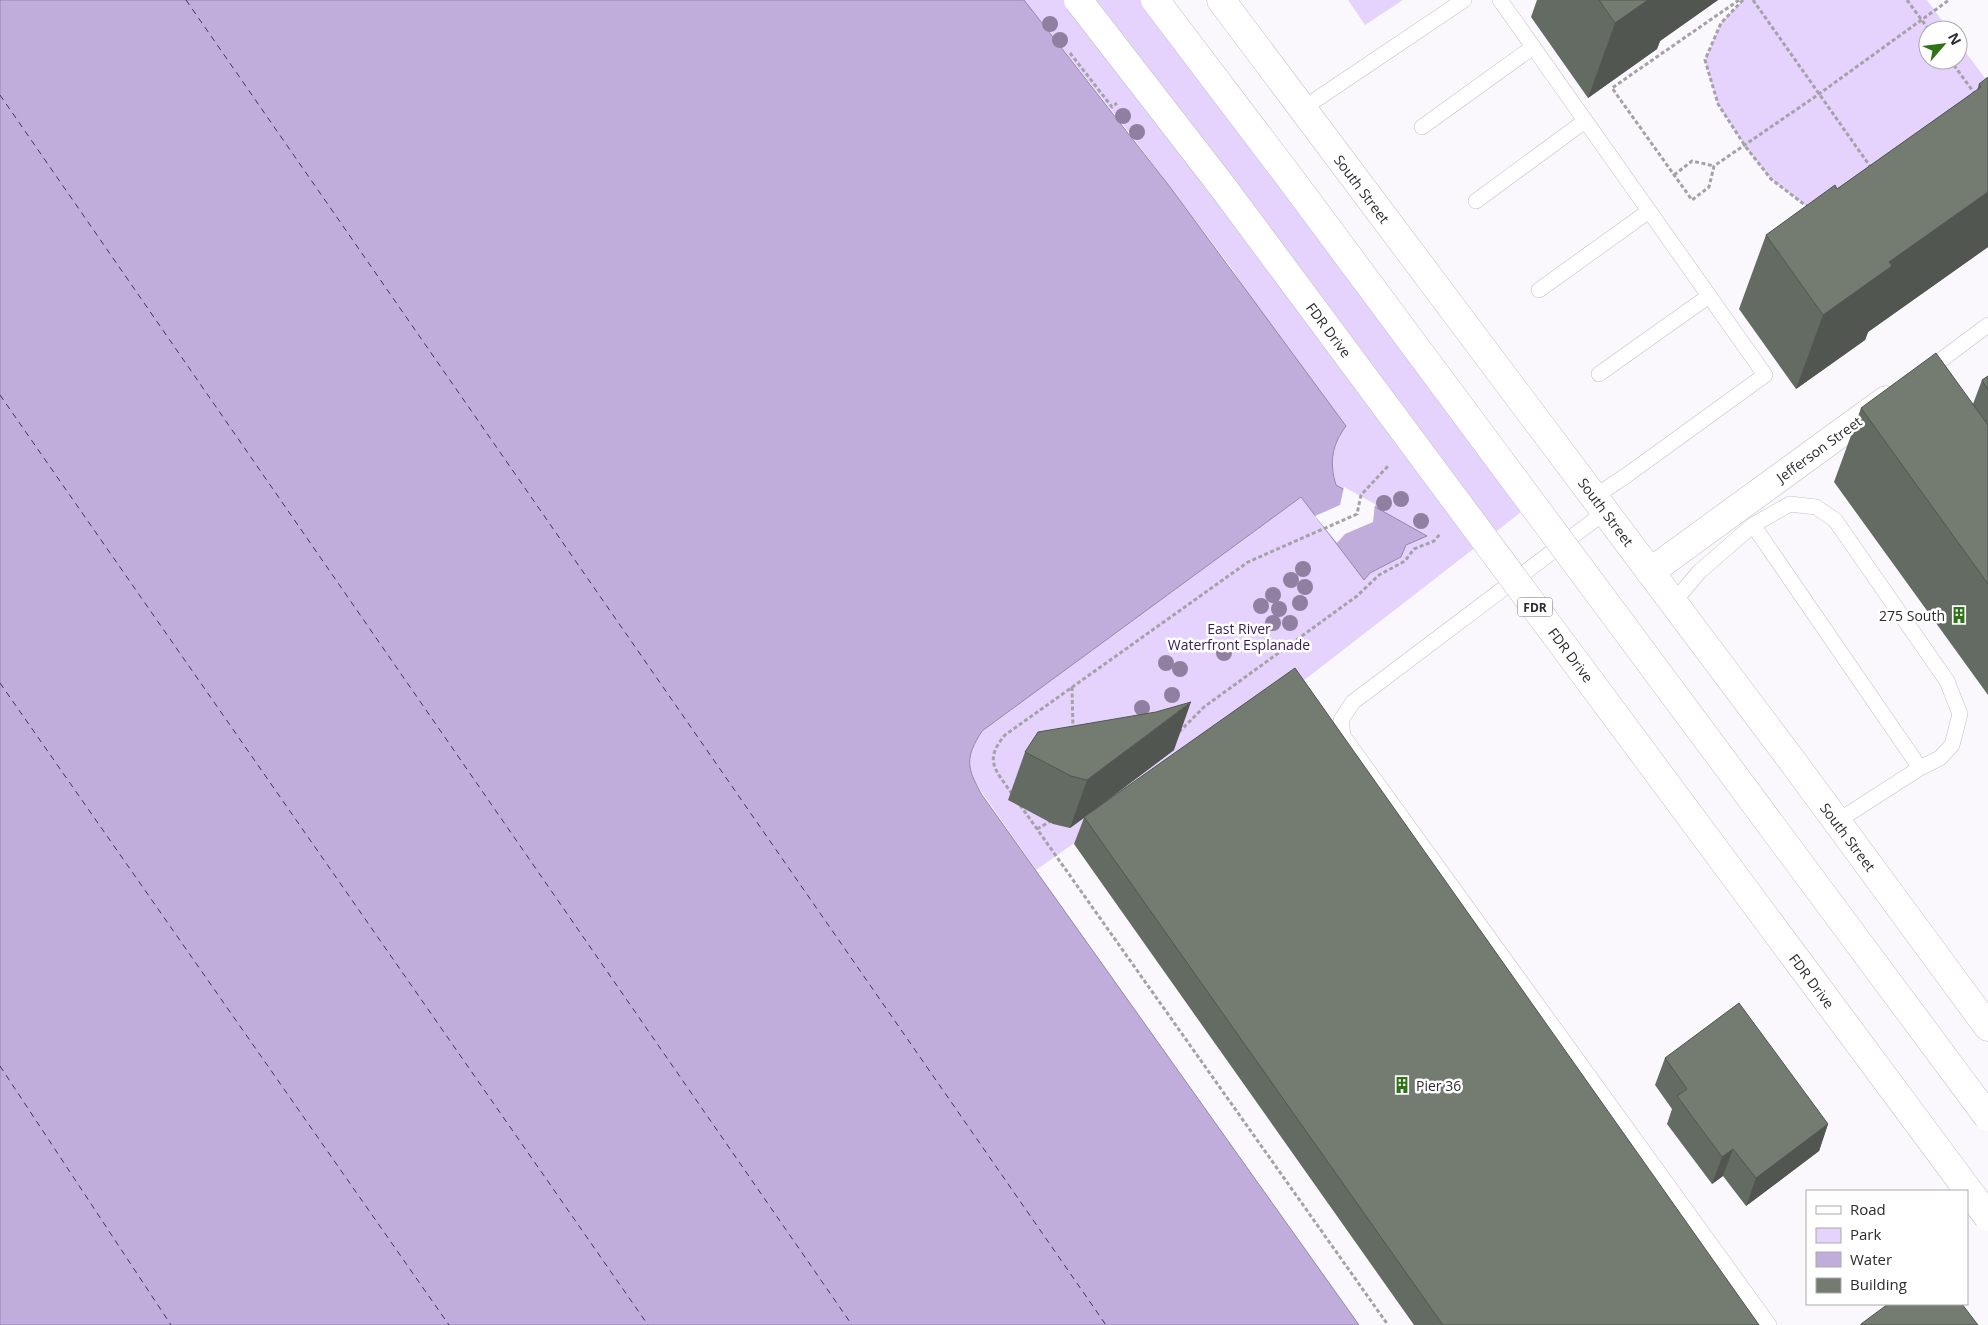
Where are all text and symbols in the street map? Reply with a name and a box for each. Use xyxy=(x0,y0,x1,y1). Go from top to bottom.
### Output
north arrow xyxy=(1918,20,1968,70)
text: N xyxy=(1944,29,1966,48)
street label: South Street xyxy=(1330,151,1394,227)
street label: FDR Drive xyxy=(1302,299,1356,361)
street label: Jefferson Street xyxy=(1771,412,1865,488)
street label: South Street xyxy=(1574,474,1638,550)
road number: FDR xyxy=(1518,598,1552,616)
building icon: 275 South xyxy=(1949,605,1969,625)
place label: 275 South xyxy=(1879,606,1945,625)
park label: East River Waterfront Esplanade xyxy=(1168,619,1310,654)
street label: FDR Drive xyxy=(1544,624,1598,686)
street label: South Street xyxy=(1816,799,1880,875)
street label: FDR Drive xyxy=(1785,950,1839,1012)
building icon: Pier 36 xyxy=(1392,1075,1412,1095)
place label: Pier 36 xyxy=(1416,1076,1461,1095)
legend xyxy=(1806,1190,1968,1305)
text: Road xyxy=(1850,1199,1886,1219)
text: Park xyxy=(1850,1224,1881,1244)
text: Water xyxy=(1850,1249,1892,1269)
text: Building xyxy=(1850,1274,1907,1294)

